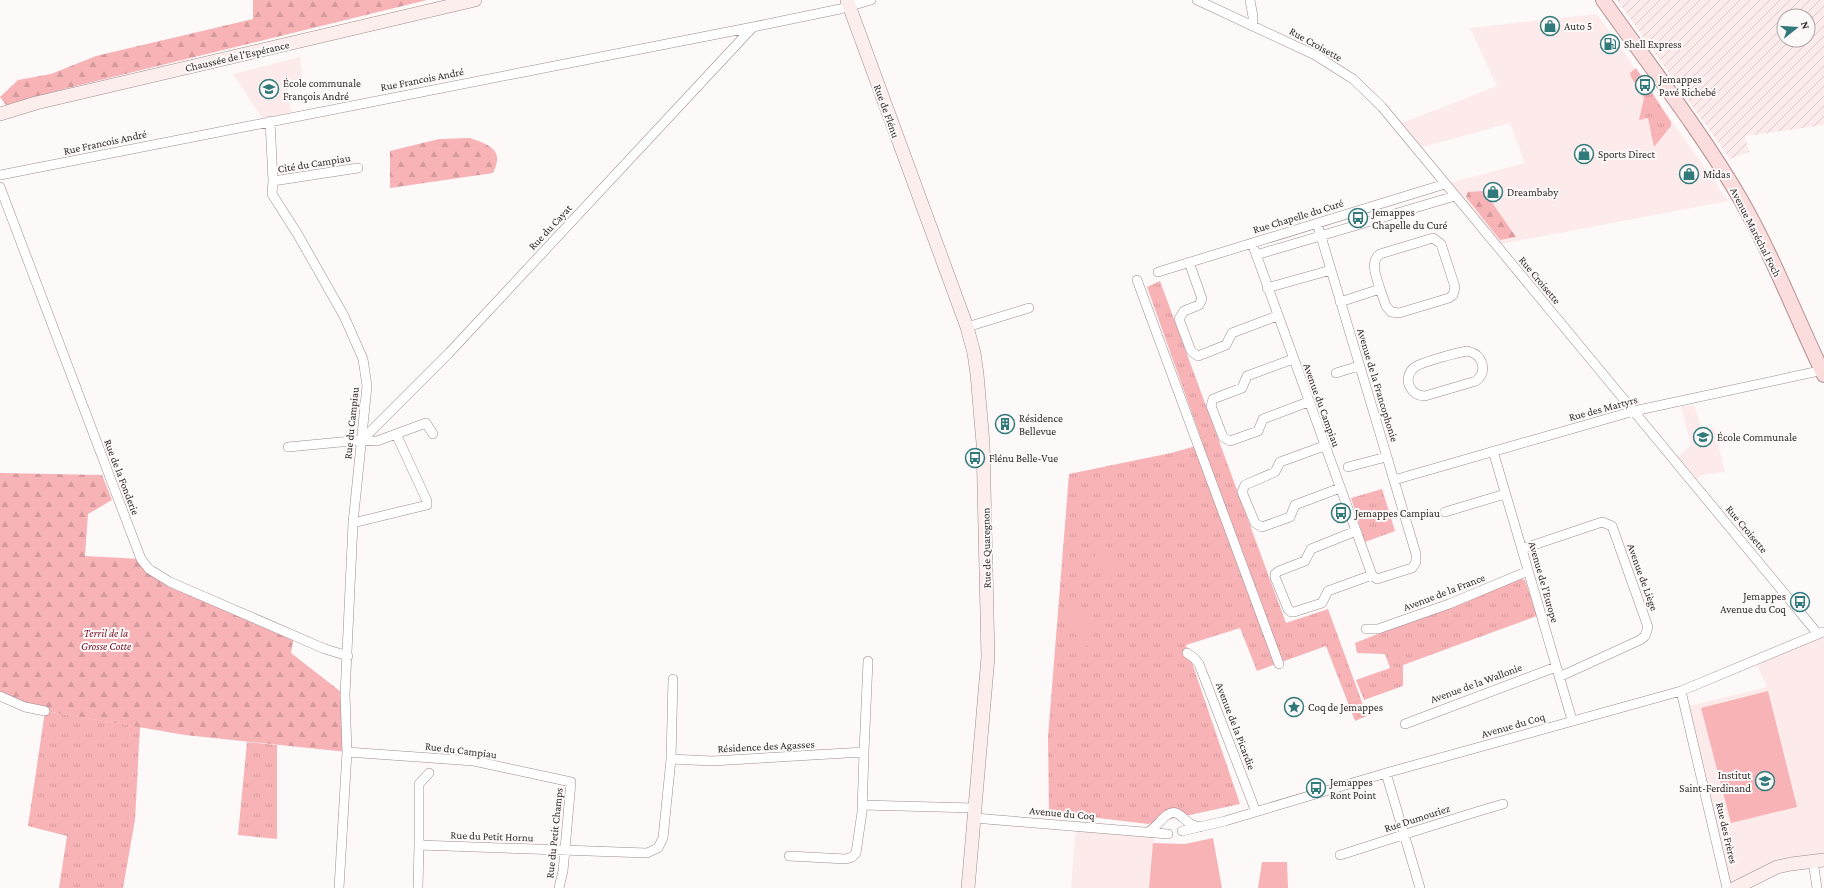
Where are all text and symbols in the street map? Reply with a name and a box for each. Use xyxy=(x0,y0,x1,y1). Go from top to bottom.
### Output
north arrow xyxy=(1776,8,1816,48)
shop icon: Auto 5 xyxy=(1539,15,1561,37)
place label: Auto 5 xyxy=(1564,20,1592,32)
text: N xyxy=(1799,20,1813,31)
street label: Rue Croisette xyxy=(1288,25,1345,63)
fuel station icon: Shell Express xyxy=(1599,33,1621,55)
street label: Chaussée de l'Espérance xyxy=(184,38,291,75)
place label: Shell Express xyxy=(1624,38,1682,51)
street label: Rue Francois André xyxy=(379,65,465,93)
place label: Jemappes Pavé Richebé xyxy=(1658,73,1716,98)
bus stop icon: Jemappes Pavé Richebé xyxy=(1634,74,1656,96)
place label: École communale François André xyxy=(283,77,361,103)
school or university icon: École communale François André xyxy=(258,78,280,100)
street label: Rue de Flénu xyxy=(872,83,902,140)
street label: Rue Francois André xyxy=(62,127,148,157)
shop icon: Sports Direct xyxy=(1573,143,1595,165)
place label: Sports Direct xyxy=(1598,148,1655,161)
street label: Cité du Campiau xyxy=(277,151,352,176)
shop icon: Midas xyxy=(1678,163,1700,185)
place label: Midas xyxy=(1703,168,1730,180)
shop icon: Dreambaby xyxy=(1482,181,1504,203)
street label: Avenue Maréchal Foch xyxy=(1728,185,1784,279)
place label: Dreambaby xyxy=(1507,186,1559,199)
street label: Rue Chapelle du Curé xyxy=(1251,196,1345,236)
street label: Rue du Cayat xyxy=(526,202,575,253)
place label: Jemappes Chapelle du Curé xyxy=(1371,206,1447,232)
bus stop icon: Jemappes Chapelle du Curé xyxy=(1347,207,1369,229)
street label: Rue Croisette xyxy=(1517,254,1563,306)
street label: Avenue de la Francophonie xyxy=(1354,327,1401,444)
street label: Avenue du Campiau xyxy=(1300,362,1343,449)
street label: Rue du Campiau xyxy=(341,386,362,460)
street label: Rue des Martyrs xyxy=(1567,393,1639,424)
place label: Résidence Bellevue xyxy=(1019,412,1063,437)
building icon: Résidence Bellevue xyxy=(994,413,1016,435)
school or university icon: École Communale xyxy=(1692,426,1714,448)
place label: École Communale xyxy=(1717,431,1797,443)
street label: Rue de la Fonderie xyxy=(102,437,142,517)
bus stop icon: Flénu Belle-Vue xyxy=(964,447,986,469)
place label: Flénu Belle-Vue xyxy=(989,452,1058,464)
bus stop icon: Jemappes Campiau xyxy=(1330,502,1352,524)
street label: Rue Croisette xyxy=(1724,503,1770,555)
street label: Rue de Quaregnon xyxy=(979,507,994,588)
place label: Jemappes Campiau xyxy=(1354,507,1440,520)
street label: Avenue de l'Europe xyxy=(1526,540,1561,624)
street label: Avenue de Liège xyxy=(1624,542,1661,613)
street label: Avenue de la France xyxy=(1401,571,1487,613)
place label: Jemappes Avenue du Coq xyxy=(1720,590,1786,616)
bus stop icon: Jemappes Avenue du Coq xyxy=(1789,591,1811,613)
park label: Terril de la Grosse Cotte xyxy=(81,627,132,652)
street label: Avenue de la Wallonie xyxy=(1428,661,1524,705)
street label: Avenue de la Picardie xyxy=(1214,681,1258,771)
place icon: Coq de Jemappes xyxy=(1283,696,1305,718)
place label: Coq de Jemappes xyxy=(1308,701,1383,714)
street label: Avenue du Coq xyxy=(1480,710,1547,741)
street label: Résidence des Agasses xyxy=(717,737,815,756)
street label: Rue du Campiau xyxy=(424,740,498,761)
place label: Institut Saint-Ferdinand xyxy=(1679,769,1751,794)
school or university icon: Institut Saint-Ferdinand xyxy=(1754,770,1776,792)
place label: Jemappes Ront Point xyxy=(1329,776,1377,801)
bus stop icon: Jemappes Ront Point xyxy=(1305,777,1327,799)
street label: Rue du Petit Champs xyxy=(543,787,566,879)
street label: Rue des Frères xyxy=(1714,801,1740,865)
street label: Rue Dumouriez xyxy=(1383,802,1452,834)
street label: Avenue du Coq xyxy=(1029,804,1096,823)
street label: Rue du Petit Hornu xyxy=(450,829,534,843)

